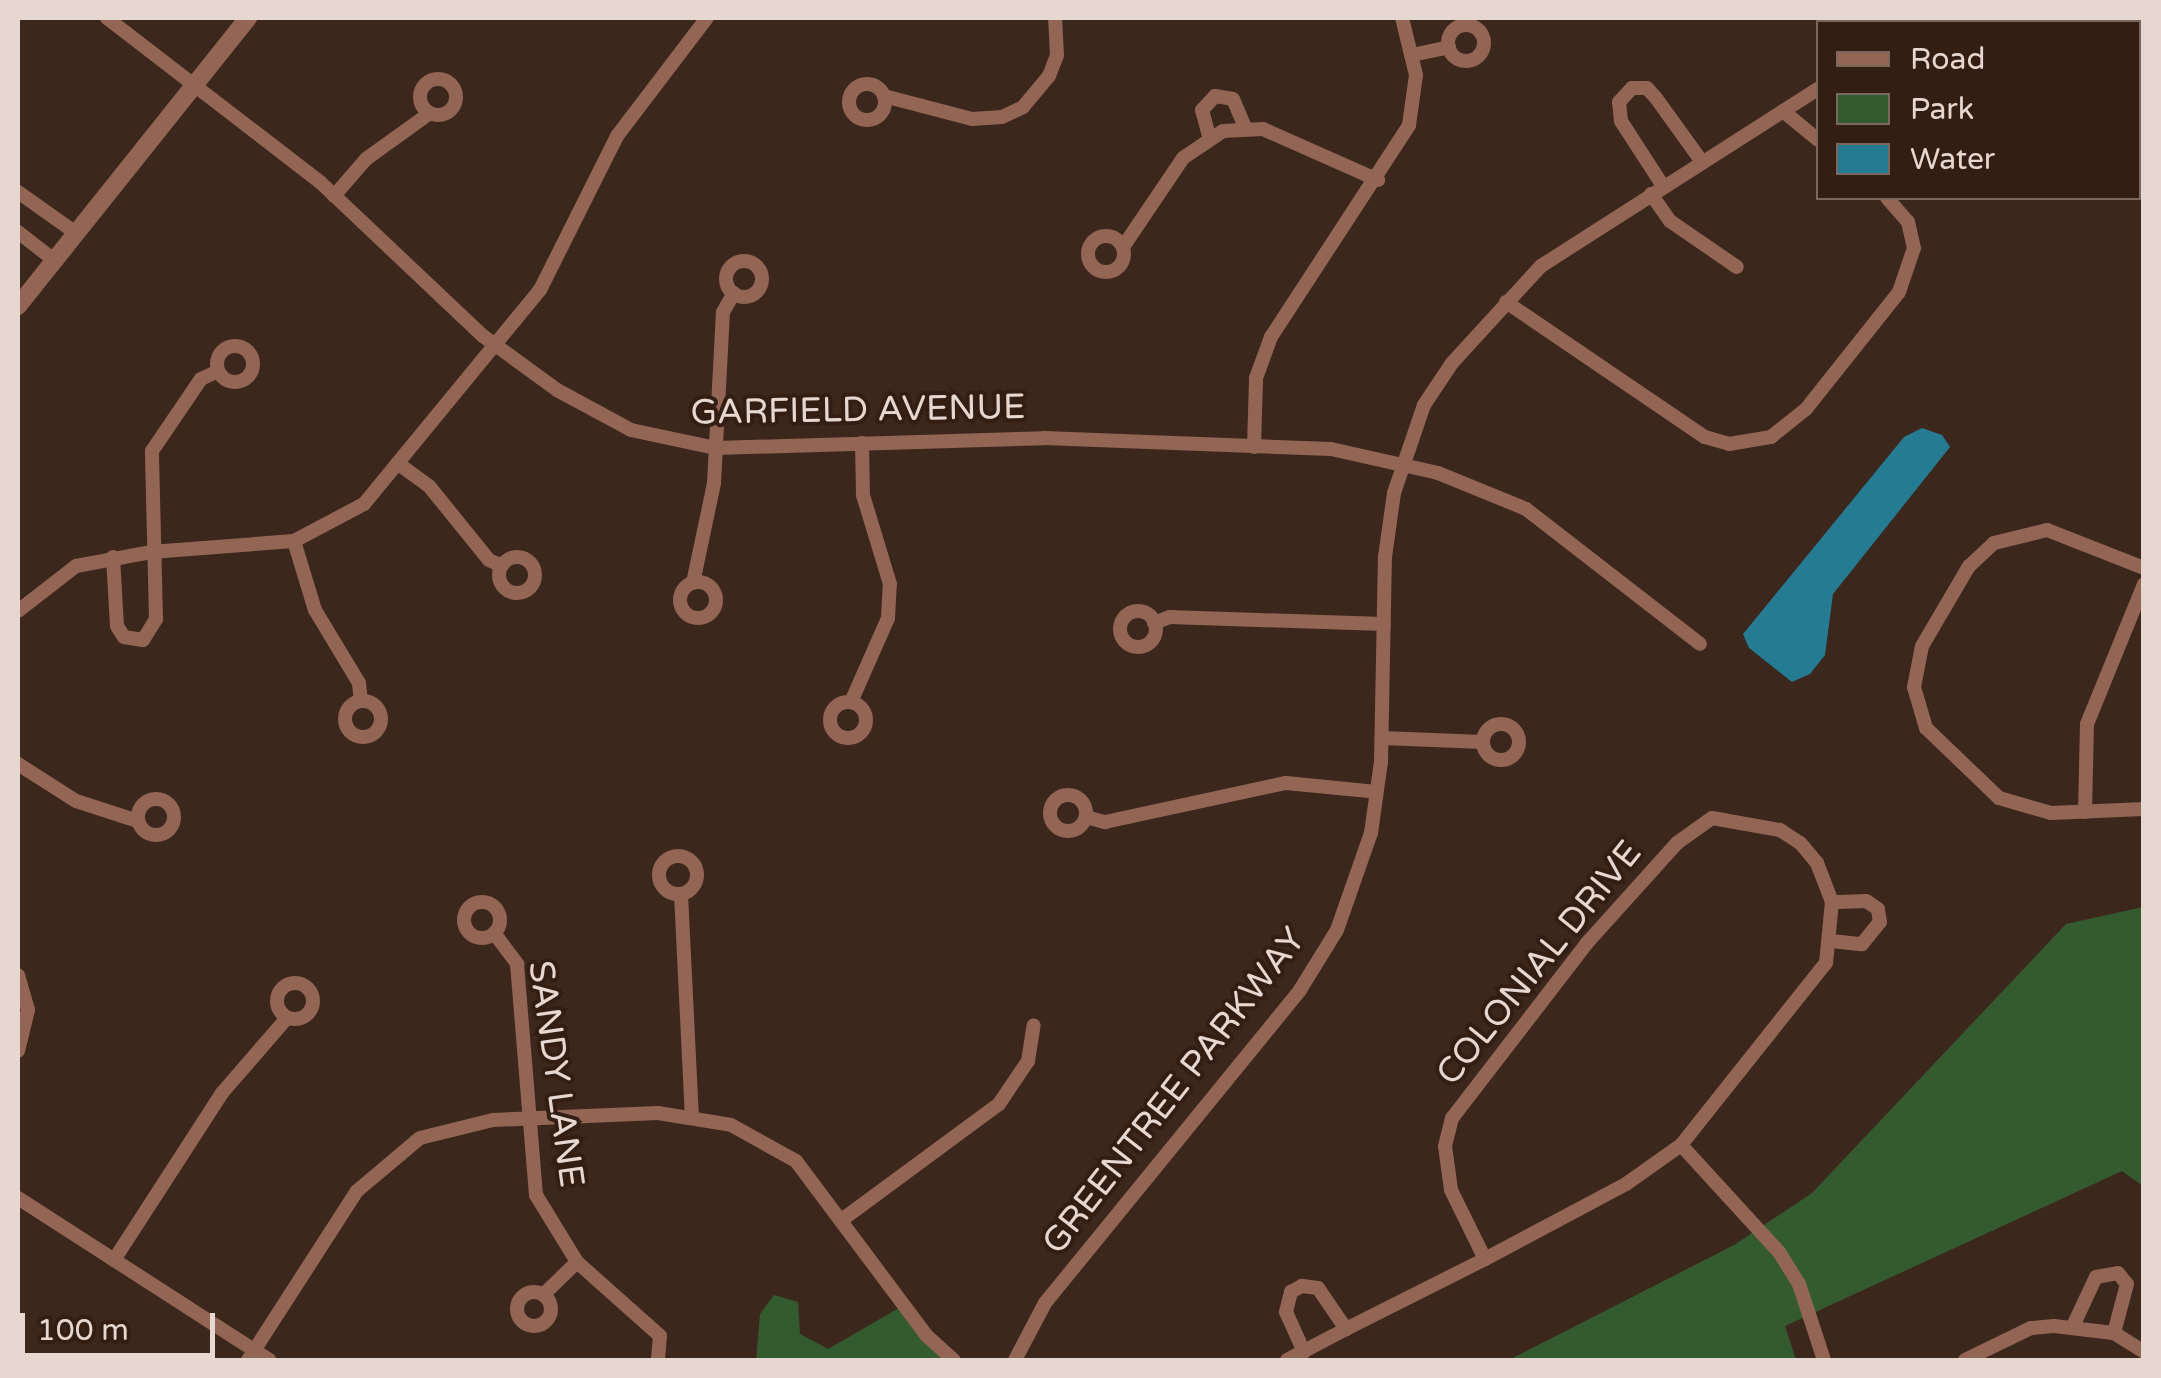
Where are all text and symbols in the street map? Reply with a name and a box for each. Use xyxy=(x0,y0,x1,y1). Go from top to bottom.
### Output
legend xyxy=(1816,20,2141,200)
text: Road xyxy=(1910,41,1985,78)
text: Park xyxy=(1910,91,1974,128)
text: Water xyxy=(1910,141,1995,178)
street label: GARFIELD AVENUE xyxy=(690,386,1026,434)
street label: COLONIAL DRIVE xyxy=(1428,832,1650,1094)
street label: GREENTREE PARKWAY xyxy=(1034,920,1314,1262)
street label: SANDY LANE xyxy=(519,958,593,1190)
scale bar xyxy=(25,1293,220,1355)
text: 100 m xyxy=(37,1312,129,1349)

